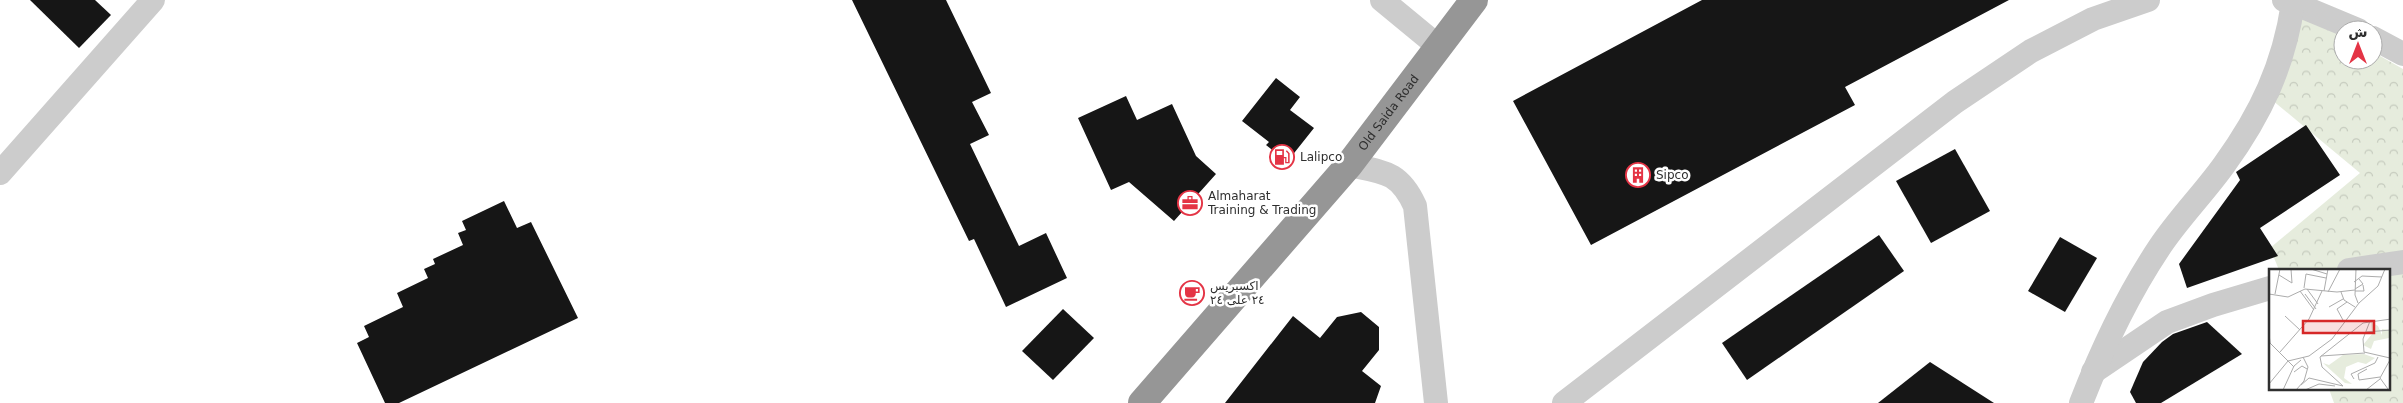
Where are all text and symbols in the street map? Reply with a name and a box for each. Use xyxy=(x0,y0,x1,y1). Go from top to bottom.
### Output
north arrow xyxy=(2333,20,2383,70)
text: ش xyxy=(2348,24,2368,40)
street label: Old Saida Road xyxy=(1355,72,1422,153)
fuel station icon: Lalipco xyxy=(1269,144,1295,170)
place label: Lalipco xyxy=(1300,150,1342,164)
building icon: Sipco xyxy=(1625,162,1651,188)
place label: Sipco xyxy=(1656,168,1689,182)
place label: Almaharat Training & Trading xyxy=(1207,189,1316,217)
office icon: Almaharat Training & Trading xyxy=(1177,190,1203,216)
inset map xyxy=(2269,269,2390,390)
place label: اكسبريس ٢٤ على ٢٤ xyxy=(1210,279,1265,307)
cafe icon: اكسبريس ٢٤ على ٢٤ xyxy=(1179,280,1205,306)

